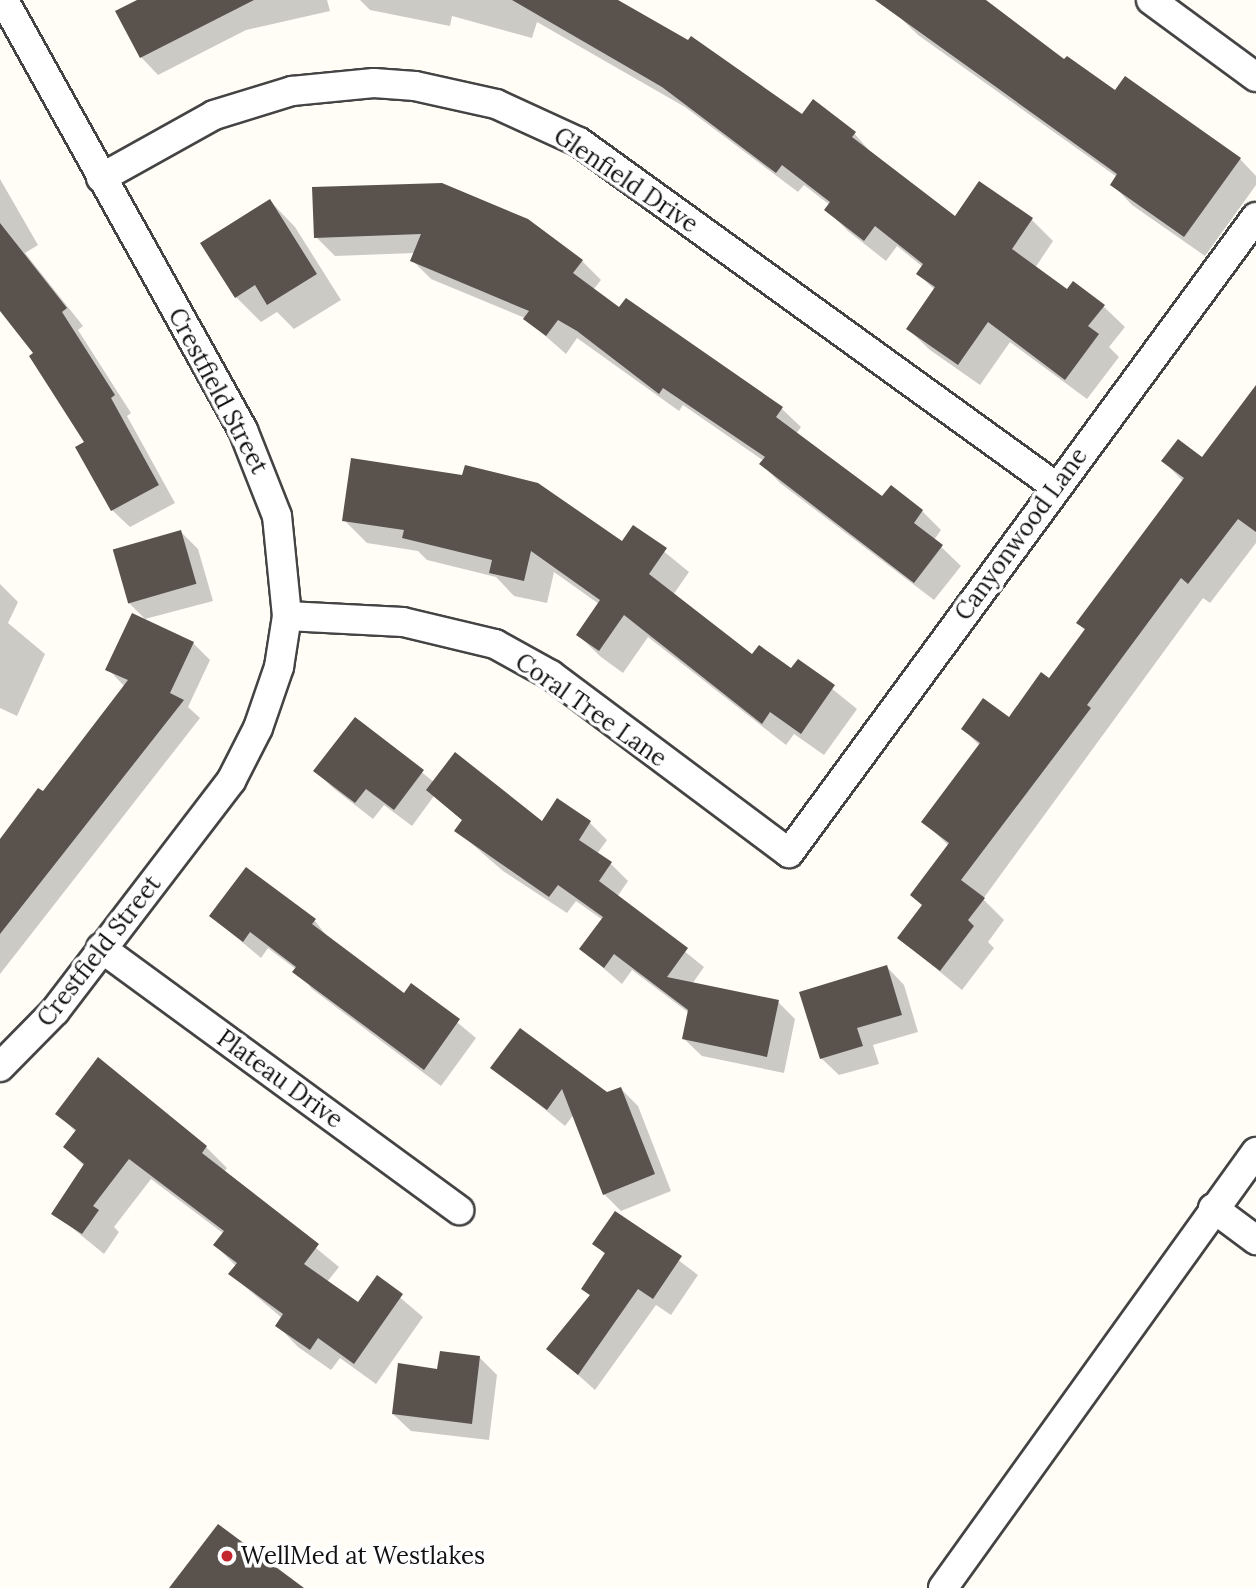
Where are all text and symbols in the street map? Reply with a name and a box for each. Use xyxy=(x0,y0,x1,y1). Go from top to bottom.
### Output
street label: Glenfield Drive xyxy=(548,121,704,239)
street label: Crestfield Street xyxy=(162,303,274,479)
street label: Canyonwood Lane xyxy=(949,442,1093,626)
street label: Coral Tree Lane xyxy=(510,647,672,773)
street label: Crestfield Street xyxy=(31,870,167,1032)
street label: Plateau Drive xyxy=(212,1024,348,1134)
place label: WellMed at Westlakes xyxy=(241,1542,485,1570)
marker: WellMed at Westlakes xyxy=(219,1548,235,1564)

